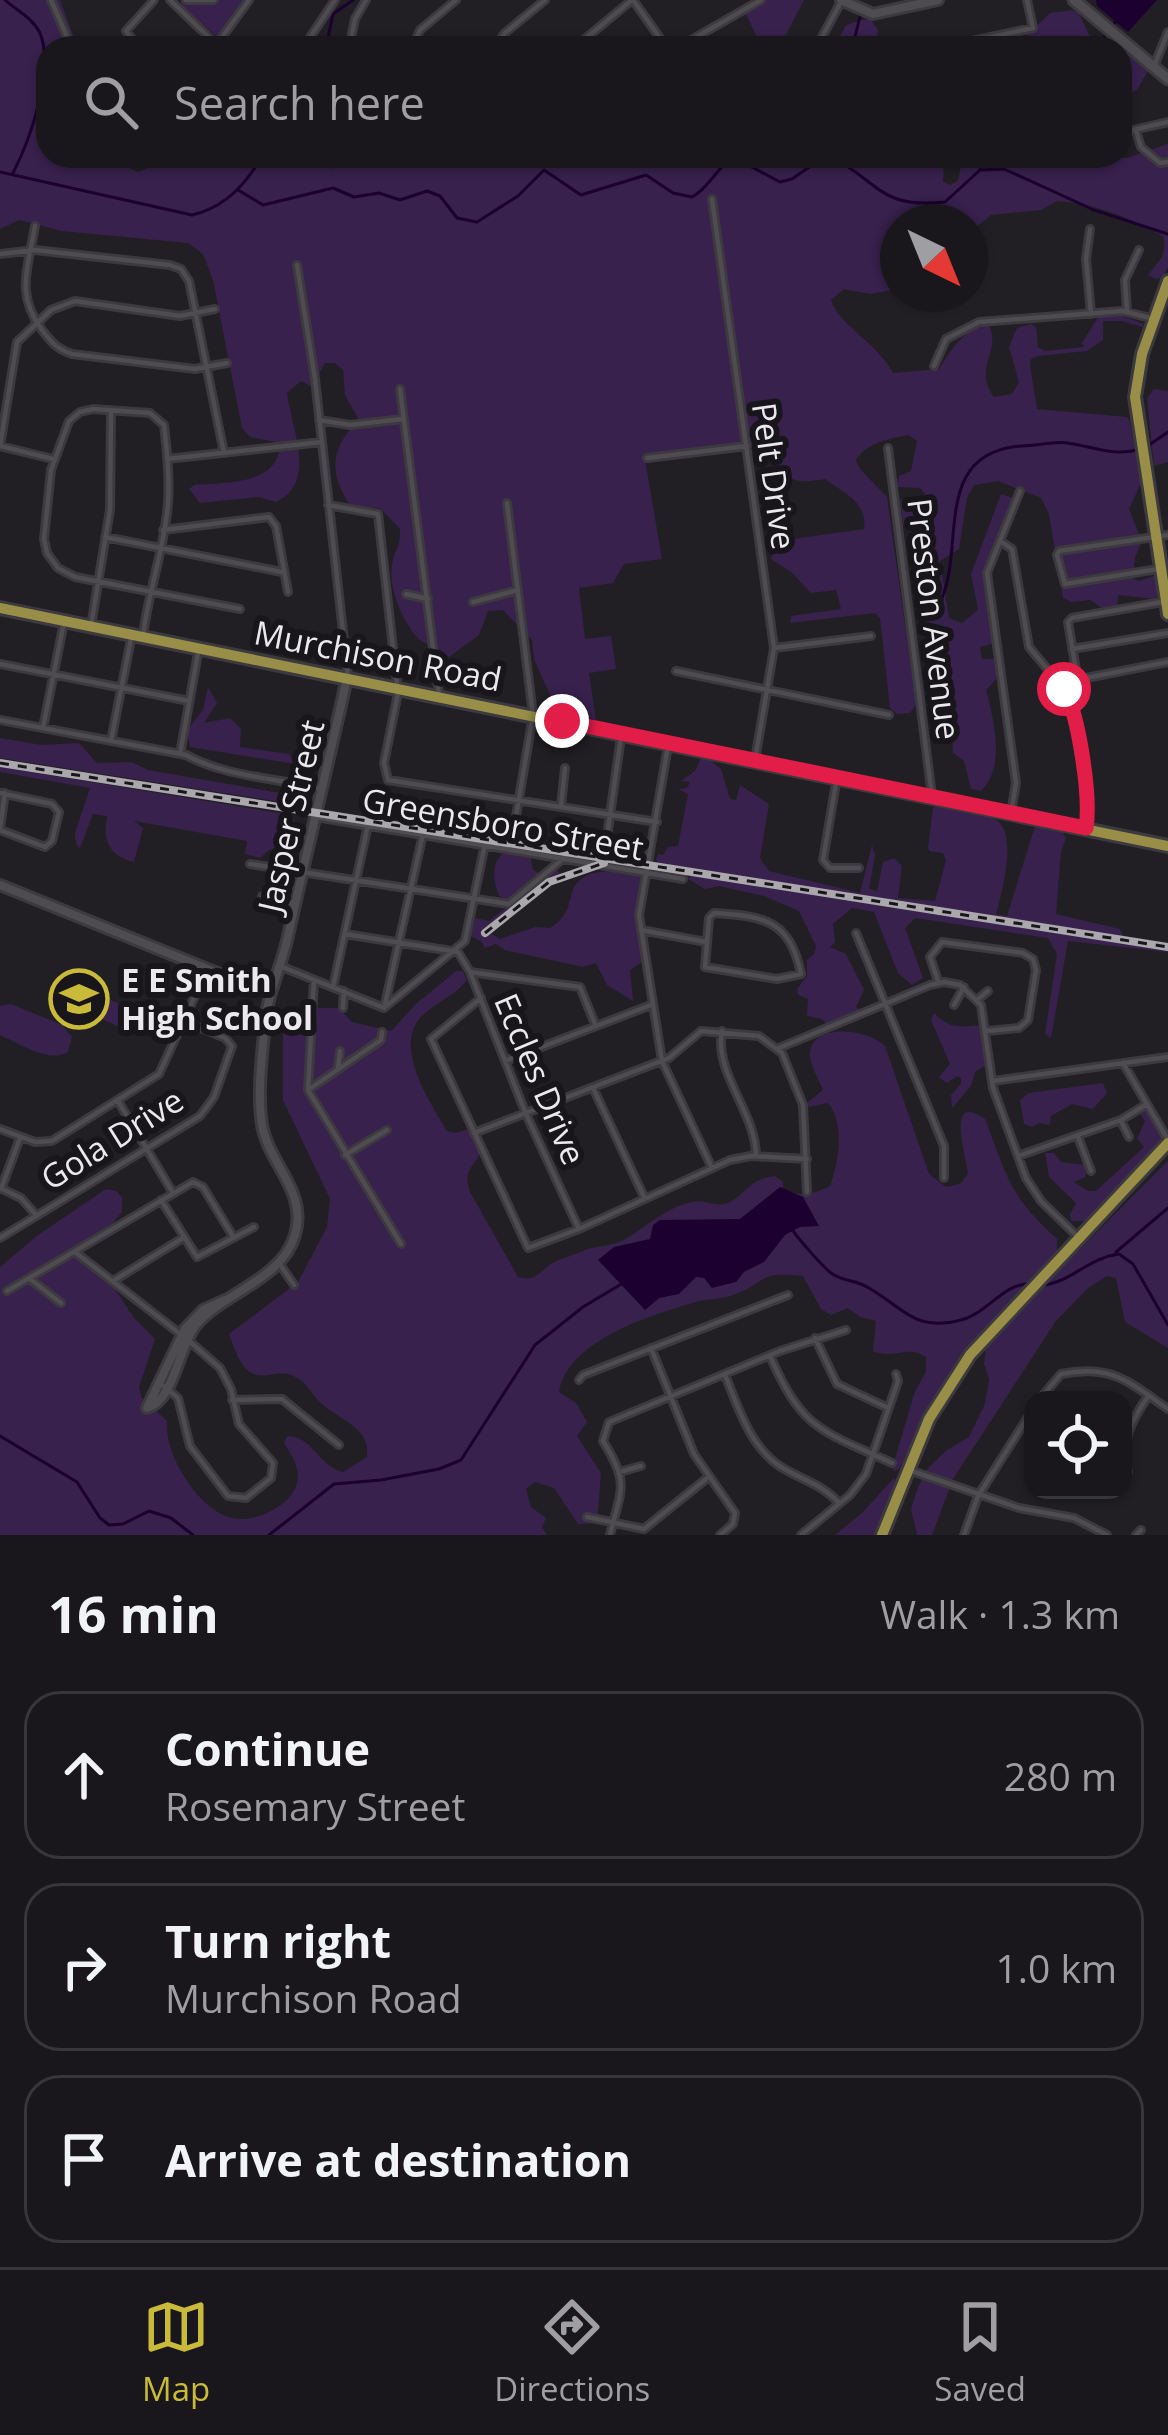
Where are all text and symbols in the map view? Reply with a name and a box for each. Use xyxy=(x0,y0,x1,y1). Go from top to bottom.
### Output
search box xyxy=(36,36,1132,168)
icon: search xyxy=(78,69,144,135)
text: Search here xyxy=(174,72,425,133)
north arrow xyxy=(880,204,988,312)
street label: Pelt Drive xyxy=(742,400,807,552)
street label: Preston Avenue xyxy=(897,496,972,742)
street label: Murchison Road xyxy=(251,609,506,702)
route start xyxy=(1037,662,1091,716)
route end xyxy=(535,694,589,748)
street label: Jasper Street xyxy=(246,715,334,919)
street label: Greensboro Street xyxy=(359,777,647,870)
place label: E E Smith High School xyxy=(121,957,313,1040)
school or university icon: E E Smith High School xyxy=(48,968,110,1030)
street label: Eccles Drive xyxy=(484,986,597,1171)
street label: Gola Drive xyxy=(32,1077,191,1200)
map controls xyxy=(1024,1391,1132,1499)
button: locate xyxy=(1024,1391,1132,1499)
text: 16 min xyxy=(48,1578,219,1648)
text: Walk · 1.3 km xyxy=(880,1587,1120,1640)
text: Continue xyxy=(165,1718,370,1779)
icon: ahead xyxy=(51,1742,117,1808)
text: 280 m xyxy=(1004,1749,1117,1802)
text: Rosemary Street xyxy=(165,1779,465,1832)
text: Turn right xyxy=(165,1910,391,1971)
icon: right xyxy=(51,1934,117,2000)
text: 1.0 km xyxy=(995,1941,1117,1994)
text: Murchison Road xyxy=(165,1971,462,2024)
icon: arrive xyxy=(51,2126,117,2192)
text: Arrive at destination xyxy=(165,2129,631,2190)
tab: Map xyxy=(142,2294,210,2411)
tab: Directions xyxy=(494,2294,650,2411)
tab: Saved xyxy=(934,2294,1026,2411)

